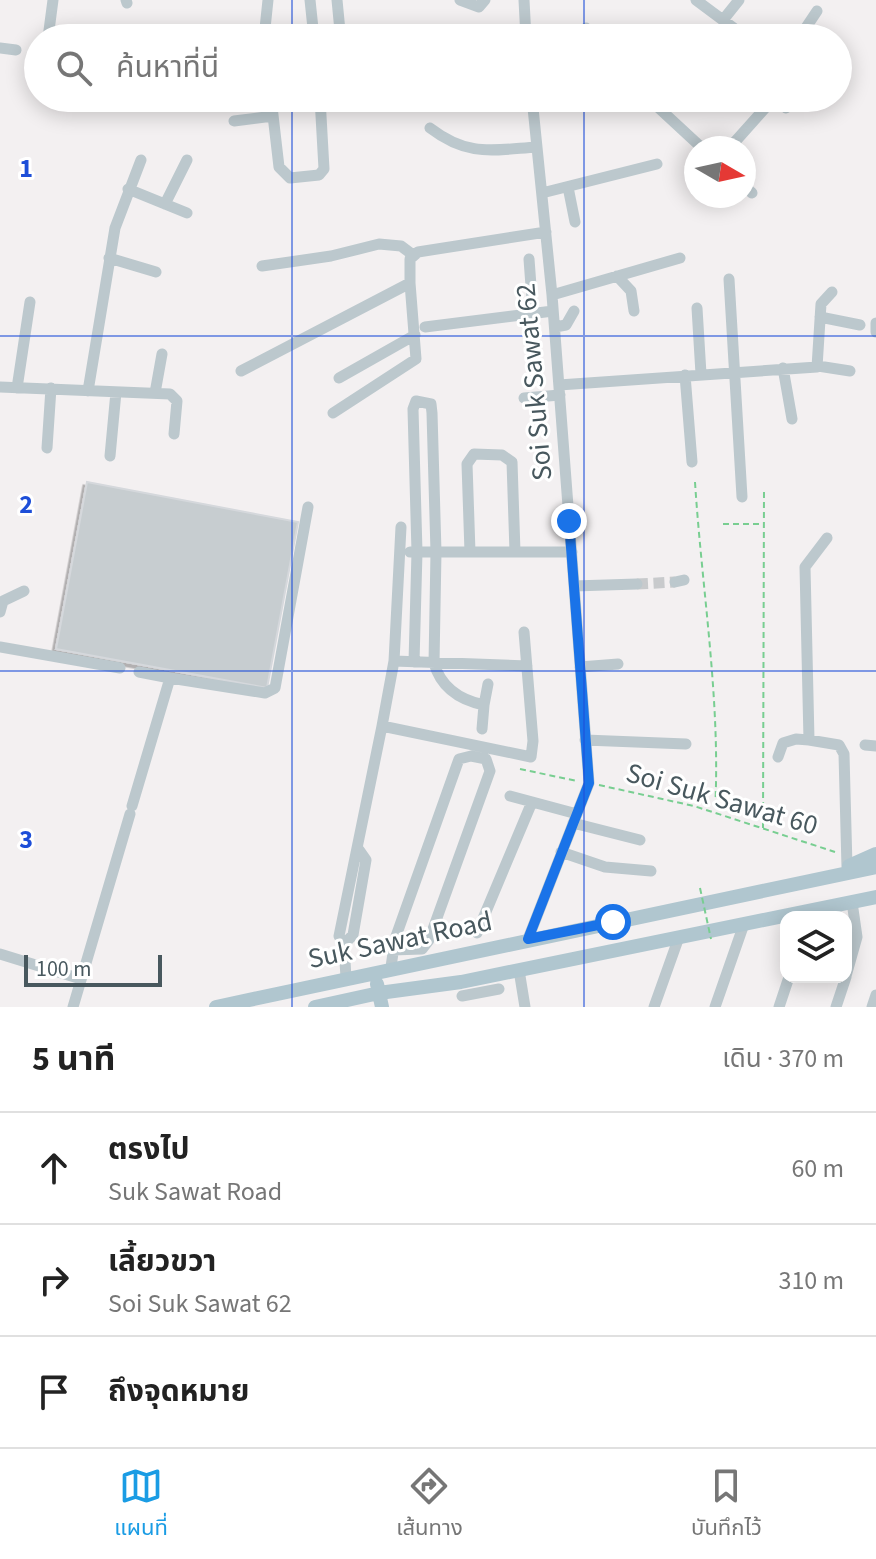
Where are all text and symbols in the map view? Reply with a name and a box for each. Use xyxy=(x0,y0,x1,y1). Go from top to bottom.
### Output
search box xyxy=(24,24,852,112)
icon: search xyxy=(52,46,96,90)
text: ค้นหาที่นี่ xyxy=(116,46,219,89)
north arrow xyxy=(684,136,756,208)
text: 1 xyxy=(19,150,33,187)
street label: Soi Suk Sawat 62 xyxy=(505,282,563,482)
text: 2 xyxy=(19,486,33,523)
route end xyxy=(551,503,587,539)
street label: Soi Suk Sawat 60 xyxy=(621,753,823,845)
text: 3 xyxy=(19,821,33,858)
street label: Suk Sawat Road xyxy=(304,901,496,979)
route start xyxy=(595,904,631,940)
map controls xyxy=(780,911,852,983)
button: layers xyxy=(780,911,852,983)
scale bar xyxy=(24,951,162,987)
text: 100 m xyxy=(36,953,91,985)
text: 5 นาที xyxy=(32,1035,115,1084)
text: เดิน · 370 m xyxy=(722,1040,844,1077)
text: ตรงไป xyxy=(108,1128,190,1171)
icon: ahead xyxy=(32,1146,76,1190)
text: 60 m xyxy=(791,1150,844,1187)
text: Suk Sawat Road xyxy=(108,1173,282,1210)
text: เลี้ยวขวา xyxy=(108,1240,216,1283)
icon: right xyxy=(32,1258,76,1302)
text: 310 m xyxy=(778,1262,844,1299)
text: Soi Suk Sawat 62 xyxy=(108,1285,292,1322)
icon: arrive xyxy=(32,1370,76,1414)
text: ถึงจุดหมาย xyxy=(108,1370,249,1413)
tab: แผนที่ xyxy=(114,1464,168,1545)
tab: เส้นทาง xyxy=(396,1464,463,1545)
tab: บันทึกไว้ xyxy=(691,1464,762,1545)

